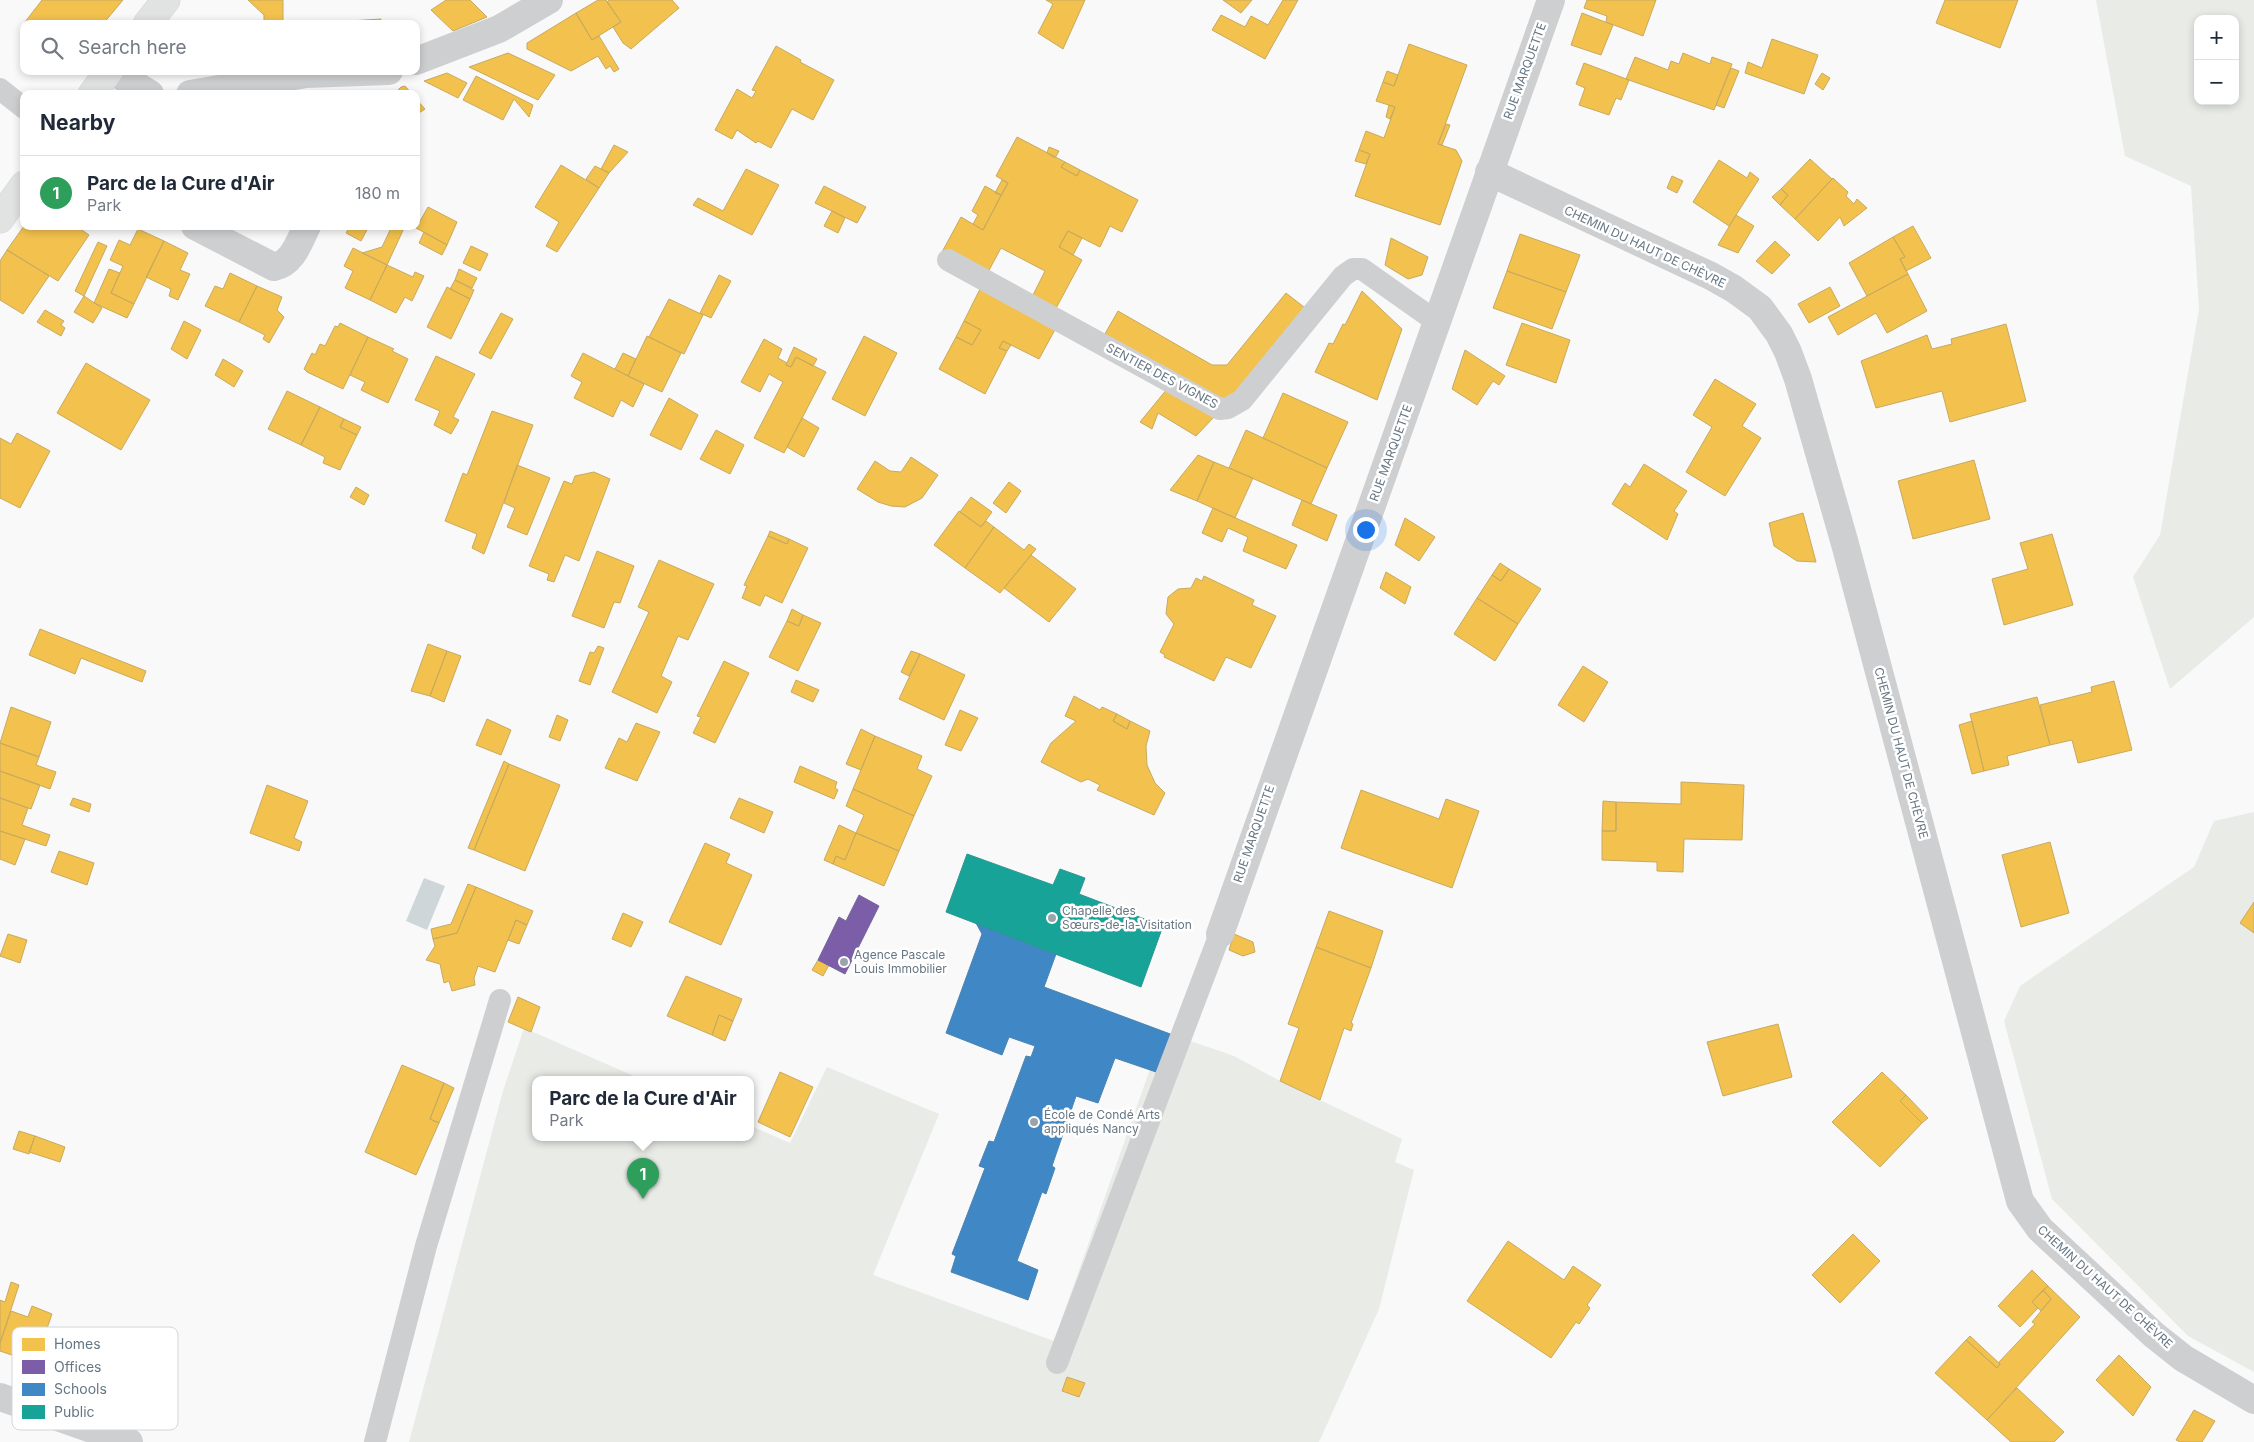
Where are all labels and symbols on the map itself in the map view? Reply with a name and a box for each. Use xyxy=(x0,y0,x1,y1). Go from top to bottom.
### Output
street label: RUE MARQUETTE xyxy=(1500,20,1549,121)
street label: CHEMIN DU HAUT DE CHÈVRE xyxy=(1562,202,1728,291)
street label: SENTIER DES VIGNES xyxy=(1104,340,1221,412)
street label: RUE MARQUETTE xyxy=(1366,402,1415,503)
your location xyxy=(1353,517,1379,543)
street label: CHEMIN DU HAUT DE CHÈVRE xyxy=(1871,666,1932,840)
street label: RUE MARQUETTE xyxy=(1230,783,1277,885)
place label: Chapelle des Sœurs-de-la-Visitation xyxy=(1062,903,1192,932)
marker: Chapelle des Sœurs-de-la-Visitation xyxy=(1046,912,1058,924)
place label: Agence Pascale Louis Immobilier xyxy=(854,947,947,976)
marker: Agence Pascale Louis Immobilier xyxy=(838,956,850,968)
place label: École de Condé Arts appliqués Nancy xyxy=(1044,1107,1160,1136)
marker: École de Condé Arts appliqués Nancy xyxy=(1028,1116,1040,1128)
pin: 1 xyxy=(627,1158,659,1199)
street label: CHEMIN DU HAUT DE CHÈVRE xyxy=(2035,1222,2176,1351)
legend xyxy=(12,1327,178,1430)
text: Homes xyxy=(54,1335,101,1352)
text: Offices xyxy=(54,1358,101,1375)
text: Schools xyxy=(54,1380,107,1397)
text: Public xyxy=(54,1403,95,1420)

